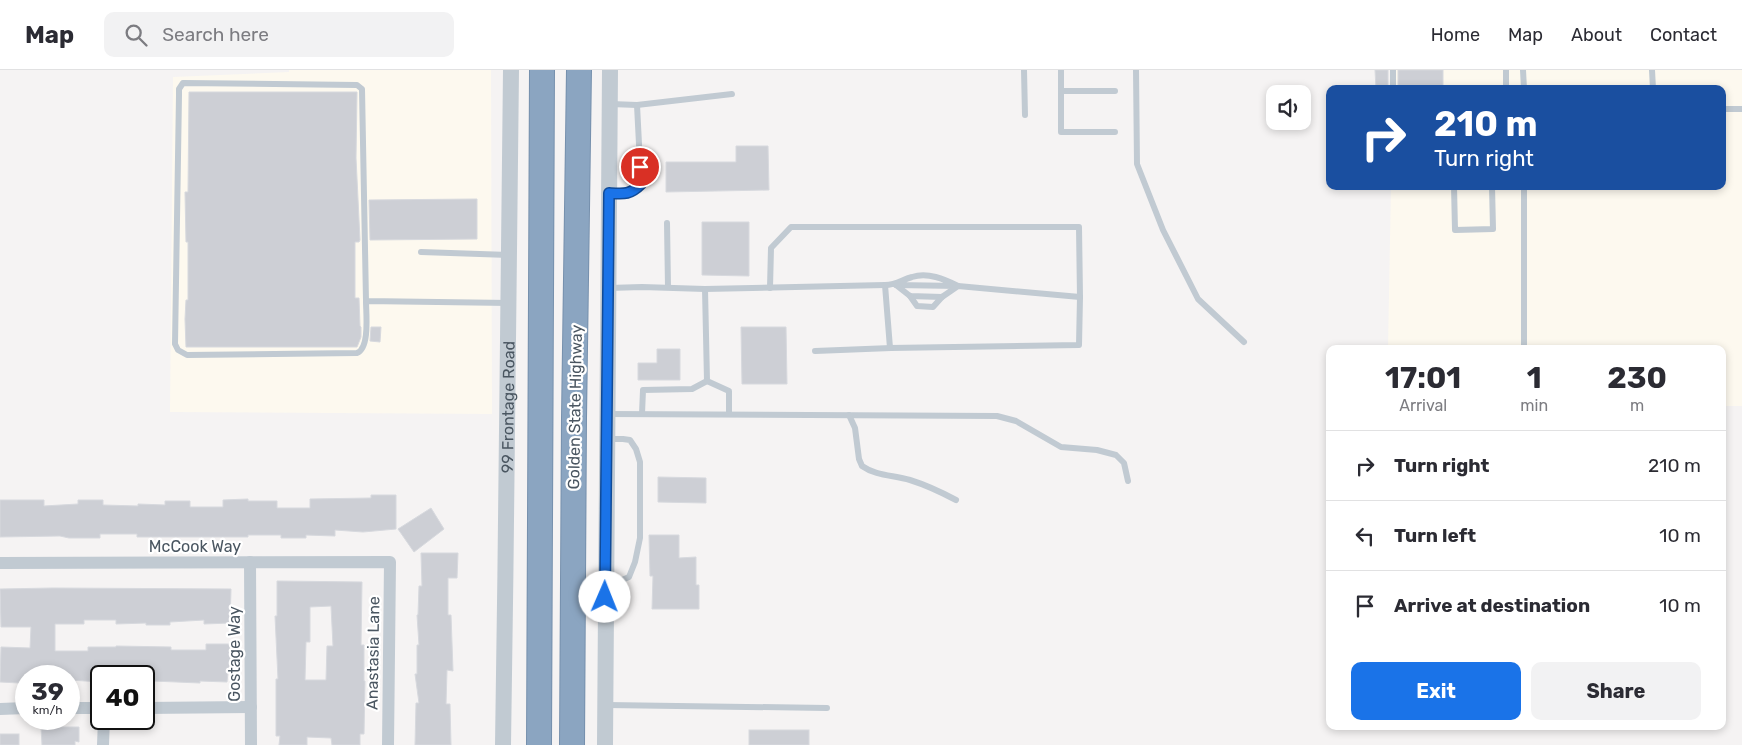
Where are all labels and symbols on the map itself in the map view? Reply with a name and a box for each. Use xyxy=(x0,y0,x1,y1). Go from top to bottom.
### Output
pin xyxy=(619,146,661,188)
street label: Golden State Highway xyxy=(564,324,586,490)
street label: 99 Frontage Road xyxy=(497,341,518,473)
street label: McCook Way xyxy=(149,537,241,556)
position arrow xyxy=(578,570,630,622)
street label: Anastasia Lane xyxy=(363,596,383,710)
street label: Gostage Way xyxy=(225,606,244,702)
speed limit sign: 40 xyxy=(90,665,155,730)

